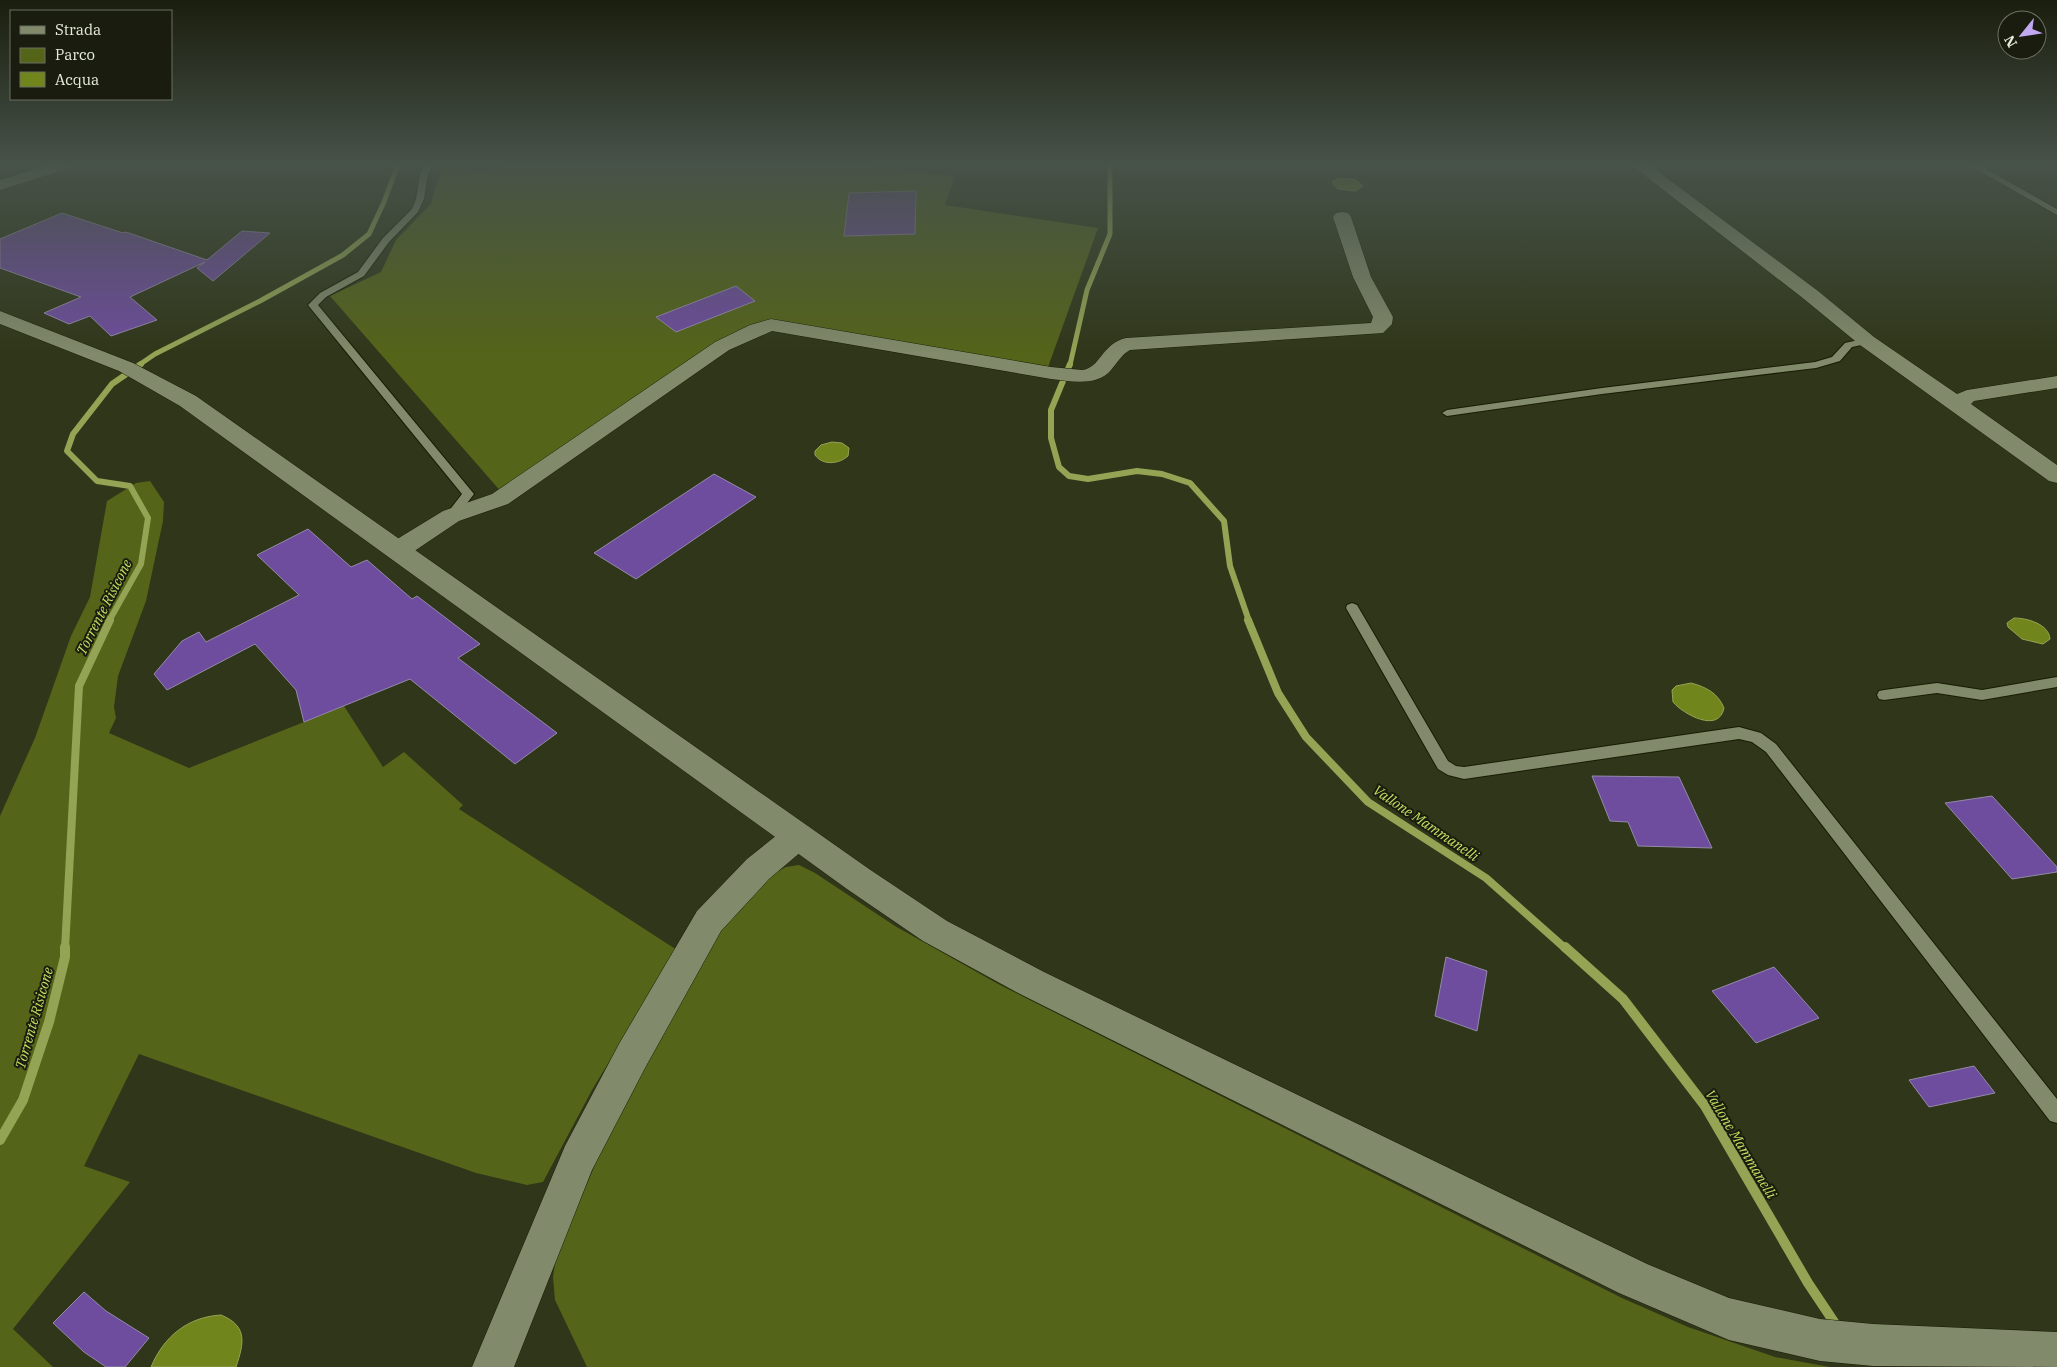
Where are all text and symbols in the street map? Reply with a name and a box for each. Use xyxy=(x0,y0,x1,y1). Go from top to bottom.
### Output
legend xyxy=(10,10,172,100)
north arrow xyxy=(1997,10,2047,60)
text: Strada xyxy=(55,20,101,39)
text: N xyxy=(2000,32,2021,51)
text: Parco xyxy=(55,45,95,64)
text: Acqua xyxy=(55,70,99,89)
water label: Torrente Risicone xyxy=(72,556,136,658)
water label: Vallone Mammanelli xyxy=(1370,781,1483,865)
water label: Torrente Risicone xyxy=(11,964,57,1071)
water label: Vallone Mammanelli xyxy=(1701,1086,1781,1202)

